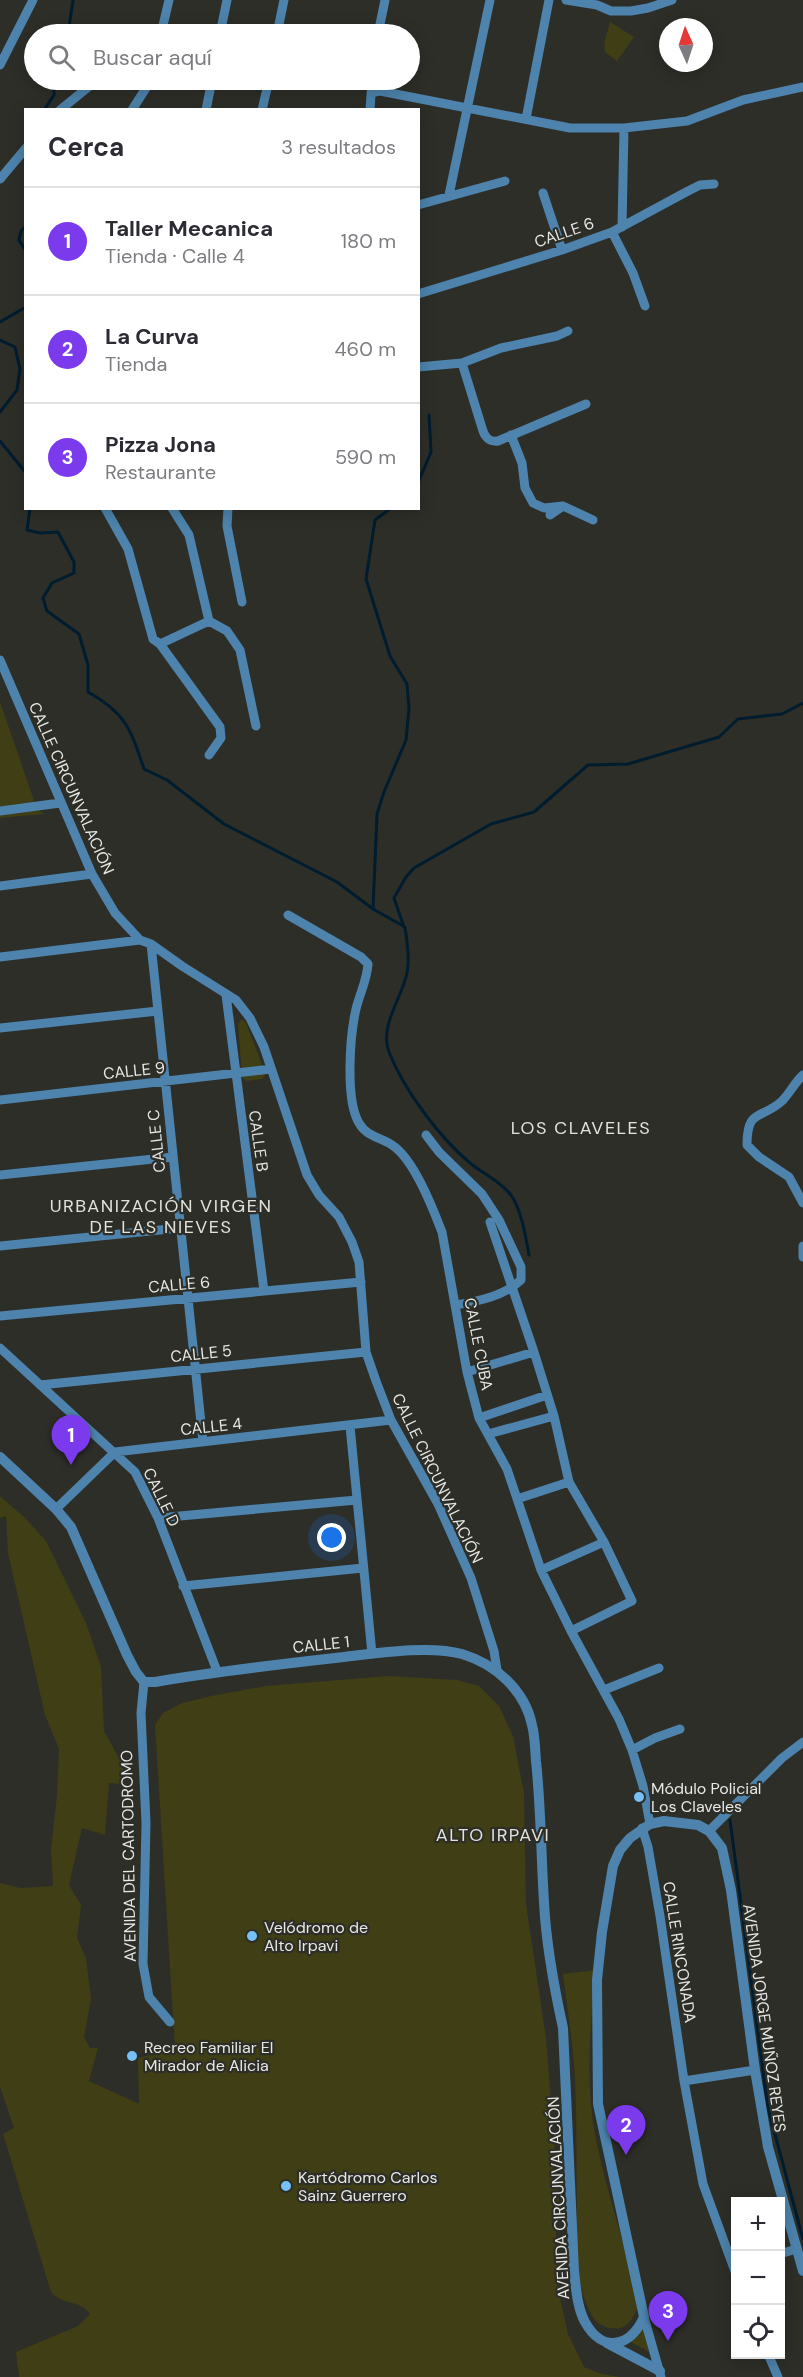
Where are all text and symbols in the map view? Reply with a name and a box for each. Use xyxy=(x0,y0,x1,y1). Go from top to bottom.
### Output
north arrow xyxy=(659,18,713,72)
search box xyxy=(24,24,420,90)
icon: search xyxy=(45,41,78,74)
text: Buscar aquí xyxy=(93,43,212,72)
text: Cerca xyxy=(48,130,124,164)
text: 3 resultados xyxy=(281,134,396,160)
street label: CALLE 6 xyxy=(531,212,597,253)
text: Taller Mecanica xyxy=(105,214,273,243)
text: 1 xyxy=(64,228,71,254)
text: 180 m xyxy=(341,228,396,254)
text: Tienda · Calle 4 xyxy=(105,243,245,269)
text: La Curva xyxy=(105,322,199,351)
text: 2 xyxy=(62,336,73,362)
text: 460 m xyxy=(334,336,396,362)
text: Tienda xyxy=(105,351,167,377)
text: Pizza Jona xyxy=(105,430,216,459)
text: 3 xyxy=(61,444,74,470)
text: 590 m xyxy=(335,444,396,470)
text: Restaurante xyxy=(105,459,216,485)
street label: CALLE CIRCUNVALACIÓN xyxy=(24,699,119,878)
street label: CALLE 9 xyxy=(102,1057,166,1084)
street label: CALLE C xyxy=(143,1108,170,1174)
street label: CALLE B xyxy=(244,1109,273,1173)
district label: LOS CLAVELES xyxy=(511,1116,651,1140)
district label: URBANIZACIÓN VIRGEN DE LAS NIEVES xyxy=(50,1194,272,1239)
street label: CALLE 6 xyxy=(147,1271,211,1298)
street label: CALLE CUBA xyxy=(459,1296,498,1393)
street label: CALLE 5 xyxy=(169,1340,233,1367)
street label: CALLE CIRCUNVALACIÓN xyxy=(387,1390,488,1567)
street label: CALLE 4 xyxy=(179,1413,243,1440)
pin: 1 xyxy=(52,1416,90,1465)
street label: CALLE D xyxy=(138,1464,185,1530)
your location xyxy=(317,1523,346,1552)
street label: CALLE 1 xyxy=(292,1631,350,1658)
street label: AVENIDA DEL CARTODROMO xyxy=(116,1750,141,1962)
place label: Módulo Policial Los Claveles xyxy=(651,1778,761,1817)
marker: Módulo Policial Los Claveles xyxy=(632,1790,646,1804)
district label: ALTO IRPAVI xyxy=(436,1823,550,1847)
street label: CALLE RINCONADA xyxy=(658,1880,701,2025)
street label: AVENIDA JORGE MUÑOZ REYES xyxy=(738,1902,791,2134)
place label: Velódromo de Alto Irpavi xyxy=(264,1917,368,1956)
marker: Velódromo de Alto Irpavi xyxy=(245,1929,259,1943)
place label: Recreo Familiar El Mirador de Alicia xyxy=(144,2037,273,2076)
marker: Recreo Familiar El Mirador de Alicia xyxy=(125,2049,139,2063)
street label: AVENIDA CIRCUNVALACIÓN xyxy=(543,2096,574,2300)
pin: 2 xyxy=(606,2106,646,2155)
place label: Kartódromo Carlos Sainz Guerrero xyxy=(298,2167,437,2206)
marker: Kartódromo Carlos Sainz Guerrero xyxy=(279,2179,293,2193)
map controls xyxy=(731,2197,785,2359)
button: + xyxy=(731,2197,785,2251)
button: − xyxy=(731,2251,785,2305)
pin: 3 xyxy=(648,2292,688,2341)
button: locate xyxy=(731,2305,785,2359)

